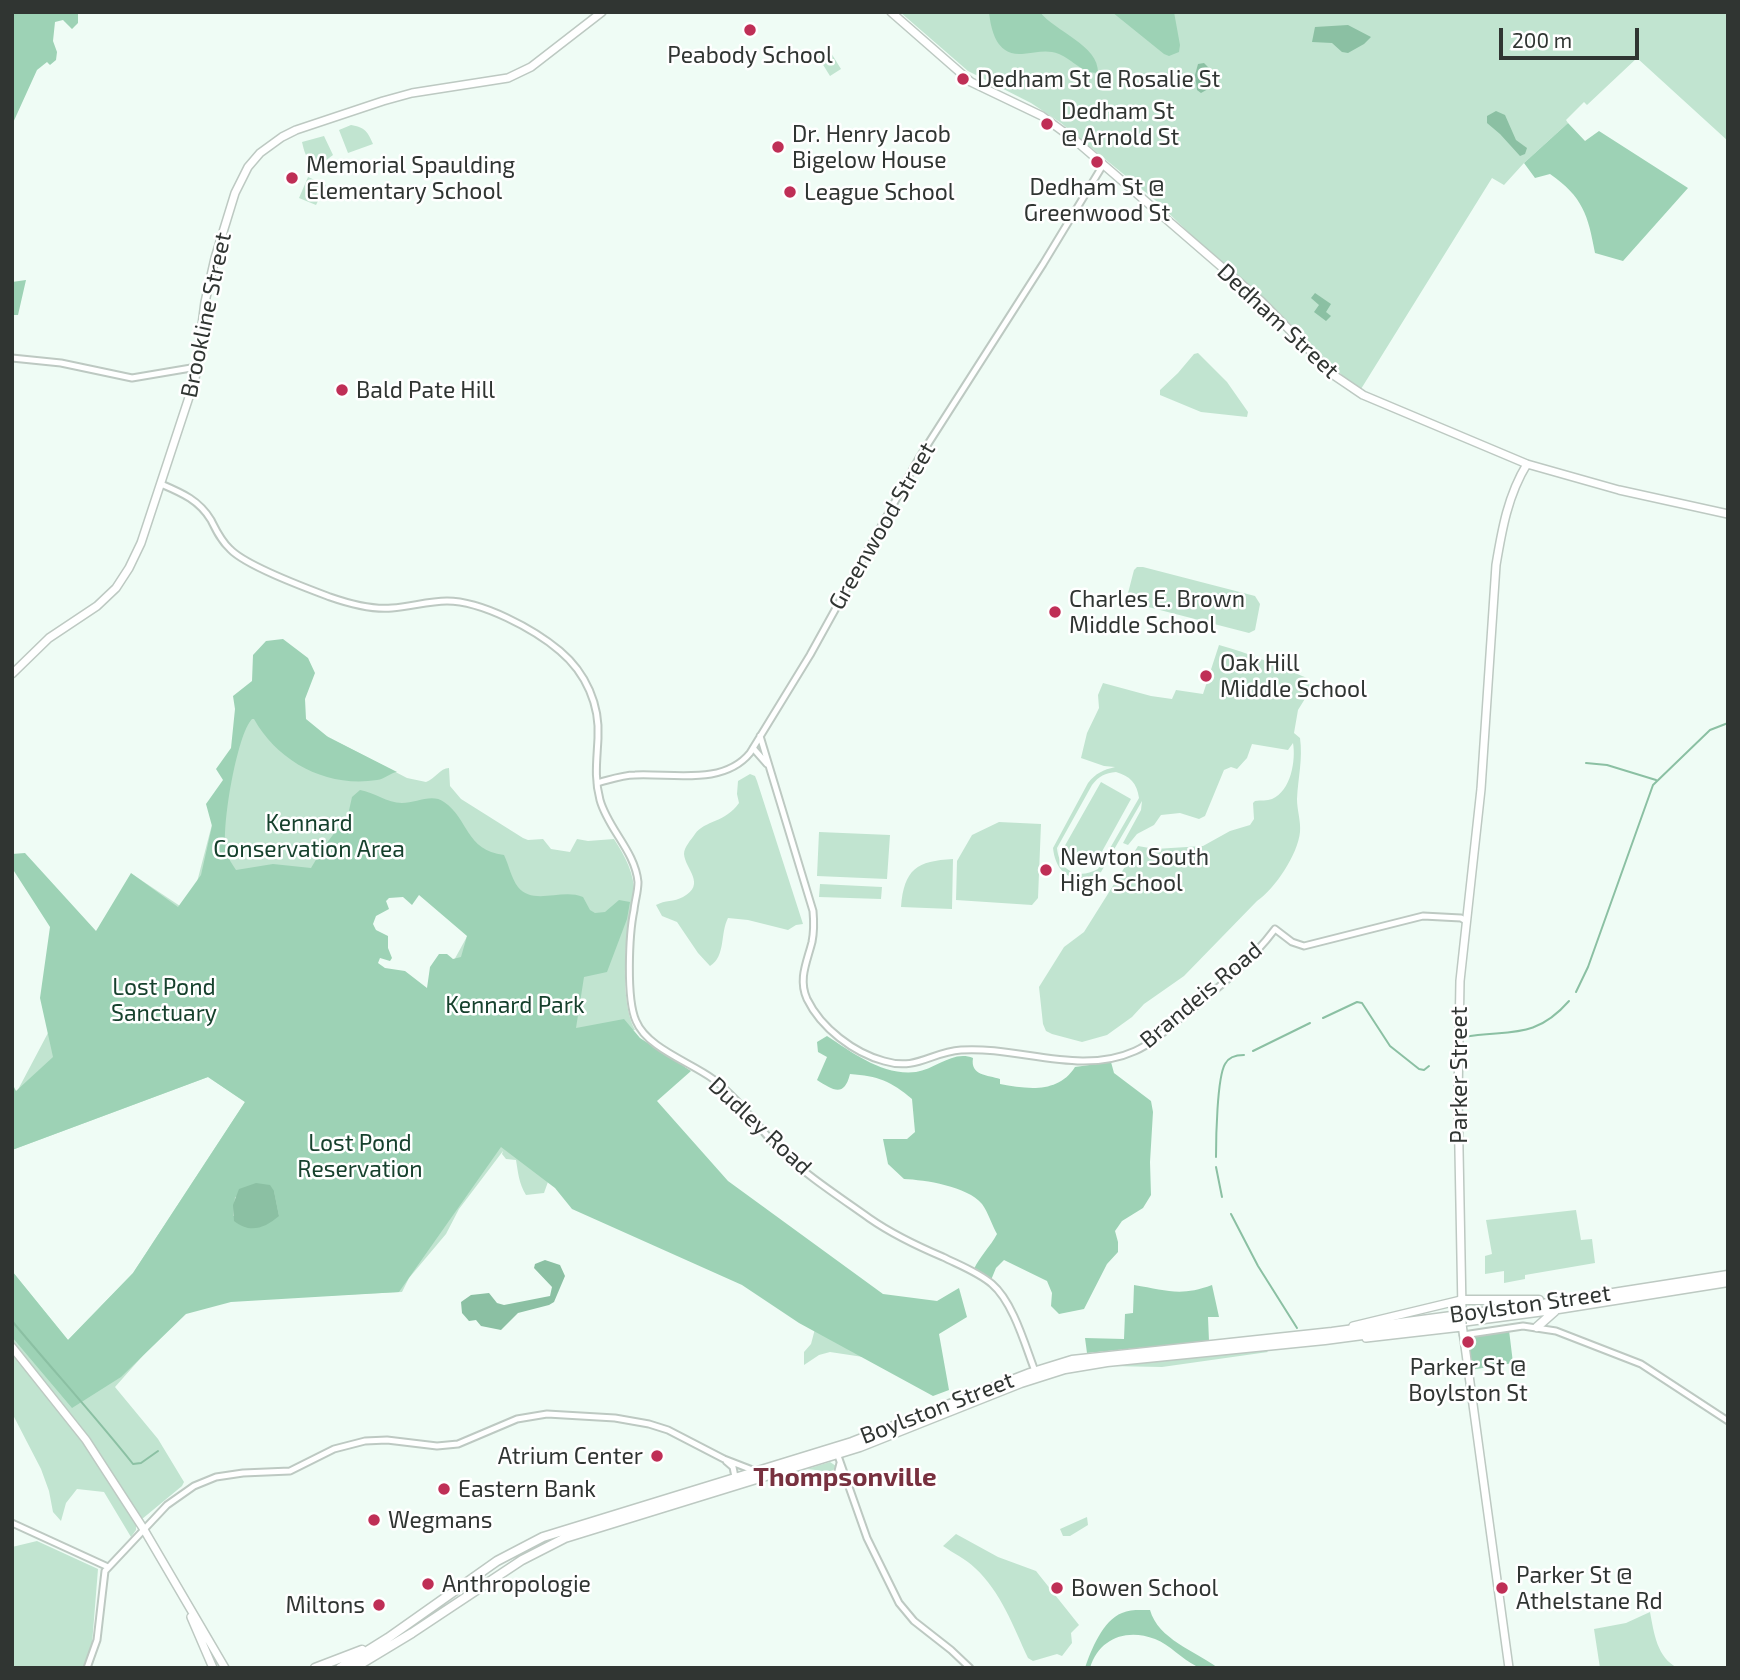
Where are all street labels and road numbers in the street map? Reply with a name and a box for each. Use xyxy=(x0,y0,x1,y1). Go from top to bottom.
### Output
street label: Brookline Street xyxy=(175,230,237,400)
street label: Dedham Street xyxy=(1212,258,1344,384)
street label: Greenwood Street xyxy=(823,437,941,615)
street label: Brandeis Road xyxy=(1134,936,1268,1054)
street label: Parker Street xyxy=(1445,1006,1473,1144)
street label: Dudley Road xyxy=(703,1071,817,1181)
street label: Boylston Street xyxy=(1448,1279,1612,1329)
street label: Boylston Street xyxy=(856,1366,1018,1450)

